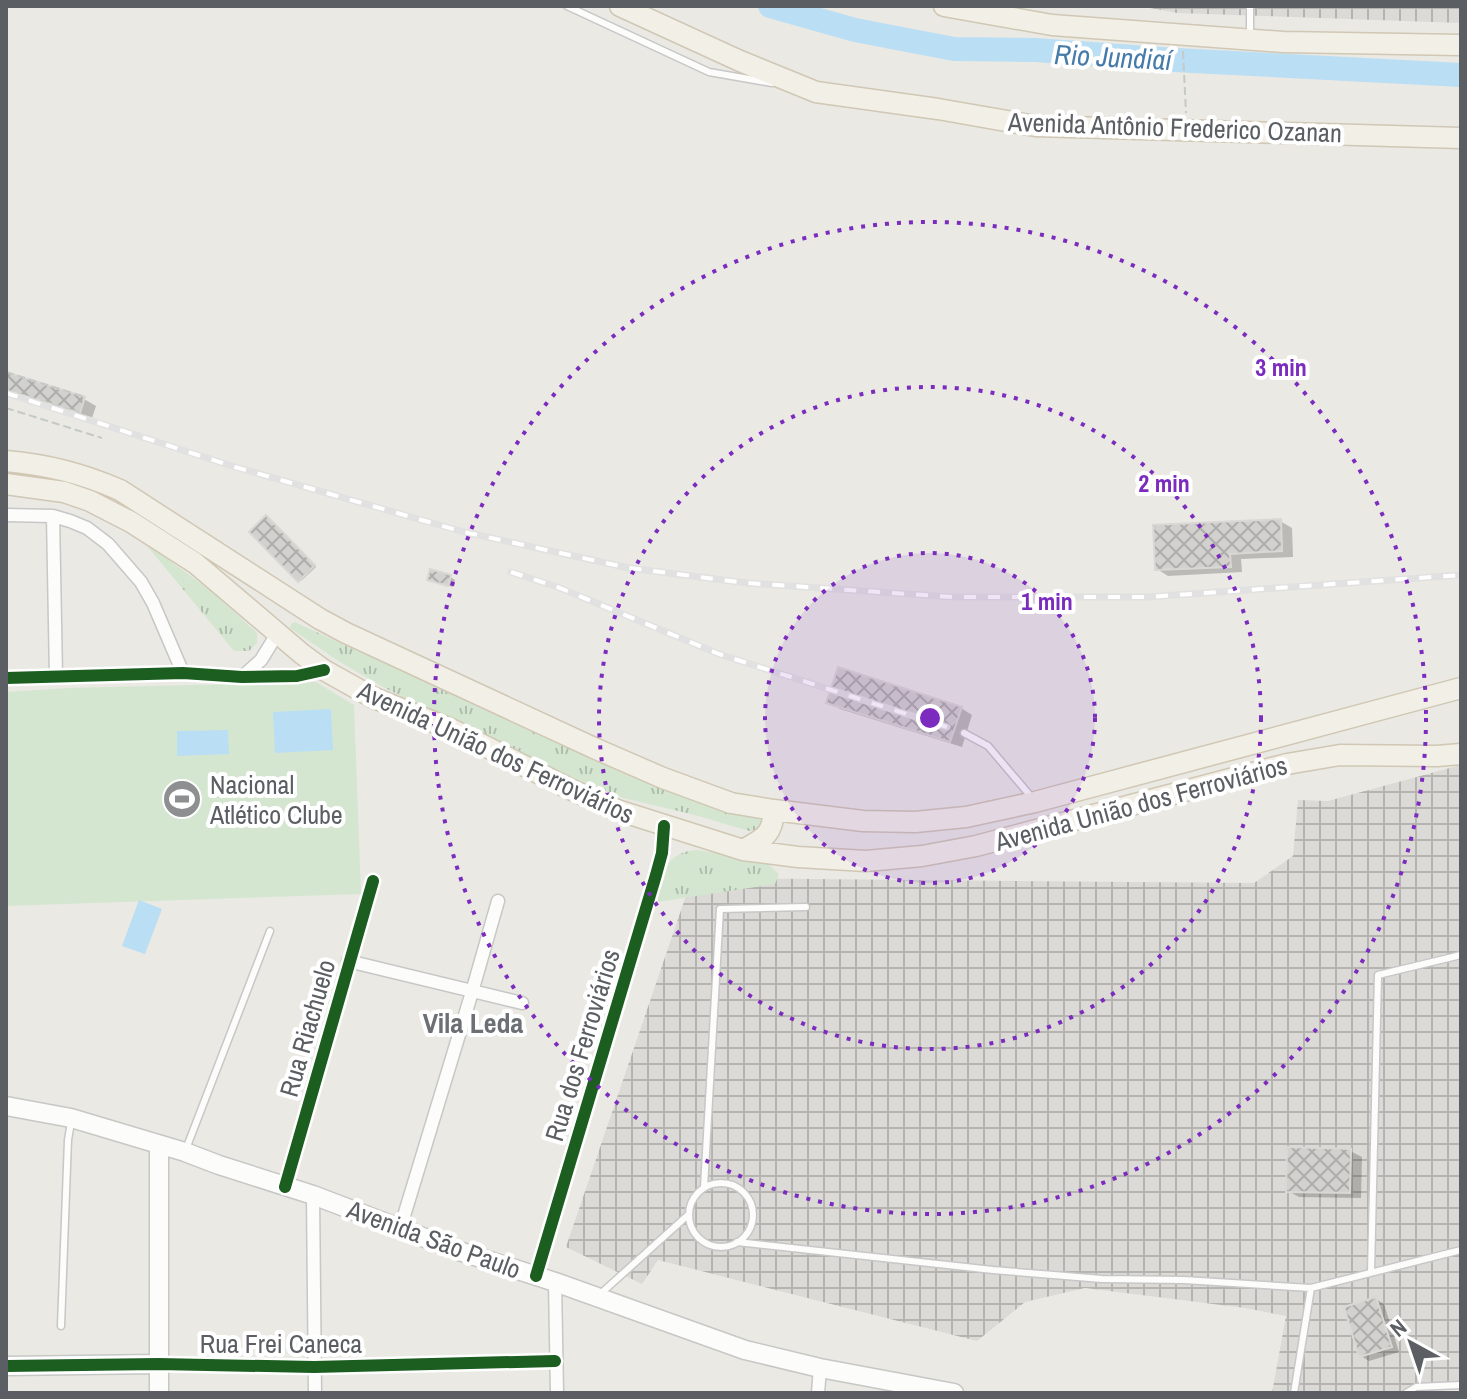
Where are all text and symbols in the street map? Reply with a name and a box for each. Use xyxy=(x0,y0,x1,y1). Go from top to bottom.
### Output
water label: Rio Jundiaí xyxy=(1053,35,1175,79)
street label: Avenida Antônio Frederico Ozanan xyxy=(1007,104,1342,150)
text: 3 min xyxy=(1255,351,1307,383)
text: 2 min xyxy=(1138,467,1190,499)
text: 1 min xyxy=(1021,585,1073,617)
street label: Avenida União dos Ferroviários xyxy=(351,672,640,831)
centre of rings xyxy=(916,704,944,732)
street label: Avenida União dos Ferroviários xyxy=(990,747,1291,859)
place label: Nacional Atlético Clube xyxy=(209,767,343,832)
sports icon: Nacional Atlético Clube xyxy=(161,778,203,820)
street label: Rua dos Ferroviários xyxy=(536,945,628,1145)
street label: Rua Riachuelo xyxy=(271,955,343,1101)
district label: Vila Leda xyxy=(423,1004,523,1042)
street label: Avenida São Paulo xyxy=(341,1191,526,1287)
north arrow xyxy=(1371,1303,1451,1383)
text: N xyxy=(1384,1312,1413,1343)
street label: Rua Frei Caneca xyxy=(200,1326,362,1361)

